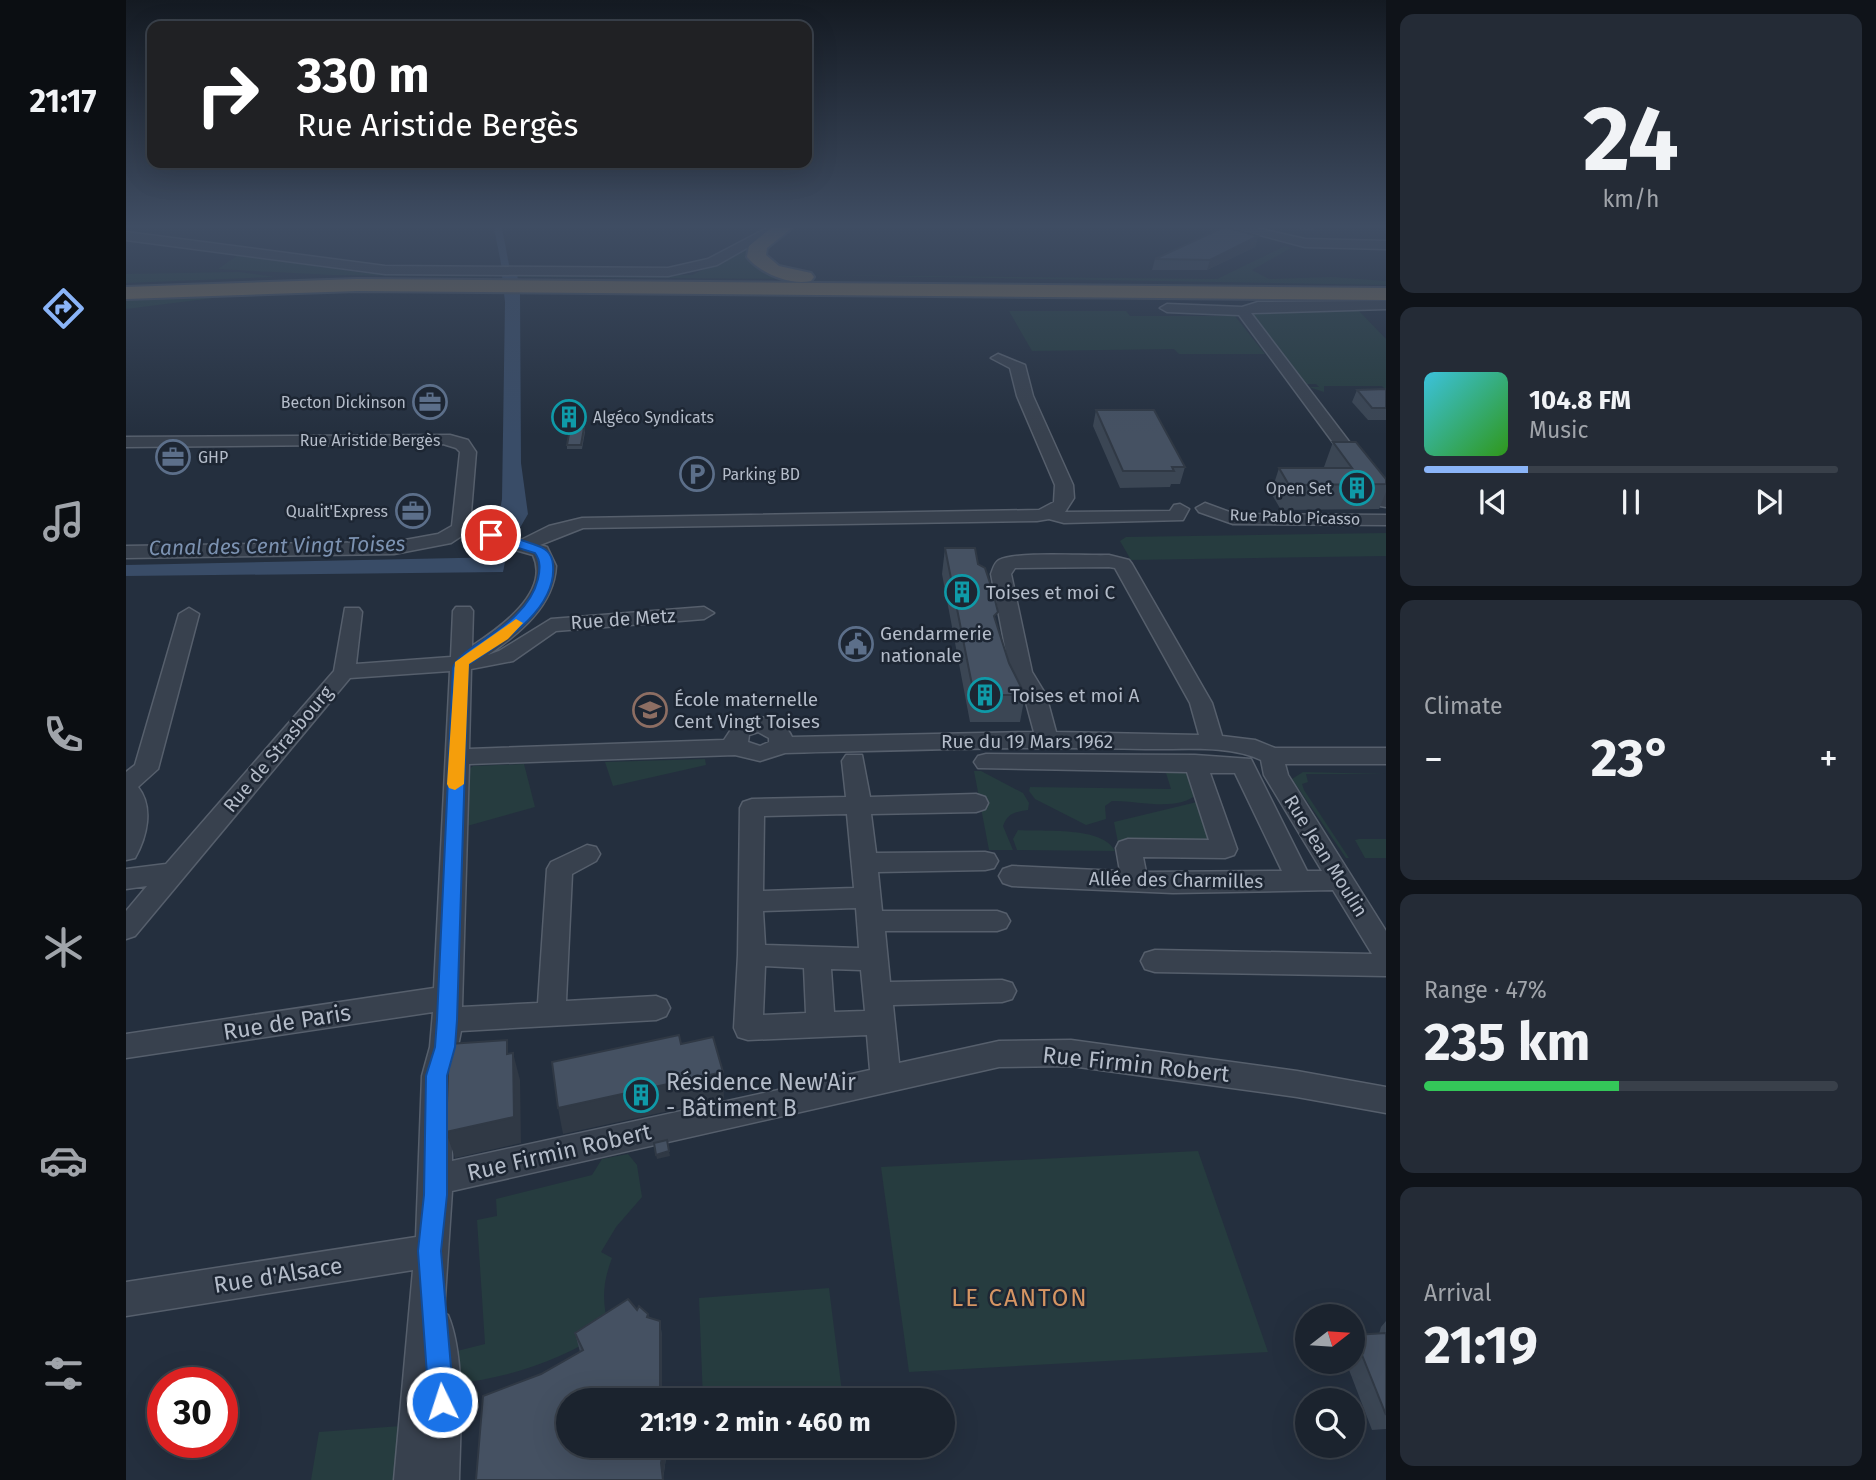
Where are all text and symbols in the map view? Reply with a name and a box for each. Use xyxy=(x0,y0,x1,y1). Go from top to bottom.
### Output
text: 330 m xyxy=(297,46,430,105)
icon: right xyxy=(182,49,273,140)
text: 21:17 xyxy=(29,82,97,120)
text: 24 xyxy=(1583,85,1679,194)
text: Rue Aristide Bergès xyxy=(297,106,578,144)
text: km/h xyxy=(1603,185,1659,213)
icon: directions xyxy=(39,284,88,333)
office icon: Becton Dickinson xyxy=(411,383,449,421)
text: 104.8 FM xyxy=(1529,385,1631,416)
place label: Becton Dickinson xyxy=(281,393,406,412)
building icon: Algéco Syndicats xyxy=(550,398,588,436)
place label: Algéco Syndicats xyxy=(593,408,714,427)
text: Music xyxy=(1529,416,1589,444)
street label: Rue Aristide Bergès xyxy=(300,431,440,450)
office icon: GHP xyxy=(154,438,192,476)
place label: GHP xyxy=(198,448,228,467)
parking icon: Parking BD xyxy=(678,455,716,493)
place label: Parking BD xyxy=(722,465,800,484)
building icon: Open Set xyxy=(1338,469,1376,507)
place label: Open Set xyxy=(1266,479,1332,498)
icon: previous xyxy=(1474,483,1512,521)
icon: pause xyxy=(1612,483,1650,521)
icon: next xyxy=(1750,483,1788,521)
office icon: Qualit'Express xyxy=(394,492,432,530)
icon: music xyxy=(39,497,88,546)
place label: Qualit'Express xyxy=(286,502,388,521)
pin xyxy=(461,505,521,565)
street label: Rue Pablo Picasso xyxy=(1229,505,1361,529)
icon: arrive xyxy=(472,516,510,554)
water label: Canal des Cent Vingt Toises xyxy=(148,531,406,561)
building icon: Toises et moi C xyxy=(943,573,981,611)
place label: Toises et moi C xyxy=(986,581,1115,604)
street label: Rue de Metz xyxy=(570,604,676,634)
place label: Gendarmerie nationale xyxy=(880,622,992,667)
public building icon: Gendarmerie nationale xyxy=(837,625,875,663)
building icon: Toises et moi A xyxy=(966,676,1004,714)
street label: Rue de Strasbourg xyxy=(218,681,338,817)
place label: Toises et moi A xyxy=(1010,684,1139,707)
place label: École maternelle Cent Vingt Toises xyxy=(674,688,820,733)
school or university icon: École maternelle Cent Vingt Toises xyxy=(631,691,669,729)
text: Climate xyxy=(1424,692,1503,720)
icon: phone xyxy=(39,710,88,759)
text: 23° xyxy=(1591,727,1671,790)
street label: Rue du 19 Mars 1962 xyxy=(941,730,1113,753)
text: − xyxy=(1424,736,1443,782)
text: + xyxy=(1819,736,1838,782)
street label: Rue Jean Moulin xyxy=(1279,791,1373,921)
street label: Allée des Charmilles xyxy=(1089,867,1264,893)
icon: climate xyxy=(39,923,88,972)
text: Range · 47% xyxy=(1424,976,1547,1004)
street label: Rue de Paris xyxy=(221,998,353,1046)
text: 235 km xyxy=(1424,1011,1591,1074)
street label: Rue Firmin Robert xyxy=(1041,1040,1232,1088)
place label: Résidence New'Air - Bâtiment B xyxy=(666,1068,856,1122)
building icon: Résidence New'Air - Bâtiment B xyxy=(622,1076,660,1114)
street label: Rue Firmin Robert xyxy=(464,1117,654,1187)
icon: car xyxy=(39,1136,88,1185)
street label: Rue d'Alsace xyxy=(212,1251,344,1299)
text: Arrival xyxy=(1424,1279,1491,1307)
district label: LE CANTON xyxy=(951,1284,1089,1312)
north arrow xyxy=(1295,1304,1365,1374)
map controls xyxy=(1295,1304,1365,1458)
text: 21:19 xyxy=(1424,1314,1538,1377)
icon: filters xyxy=(39,1349,88,1398)
position arrow xyxy=(405,1365,479,1439)
speed limit sign: 30 xyxy=(147,1367,238,1458)
button: search xyxy=(1295,1388,1365,1458)
text: 21:19 · 2 min · 460 m xyxy=(640,1407,871,1438)

